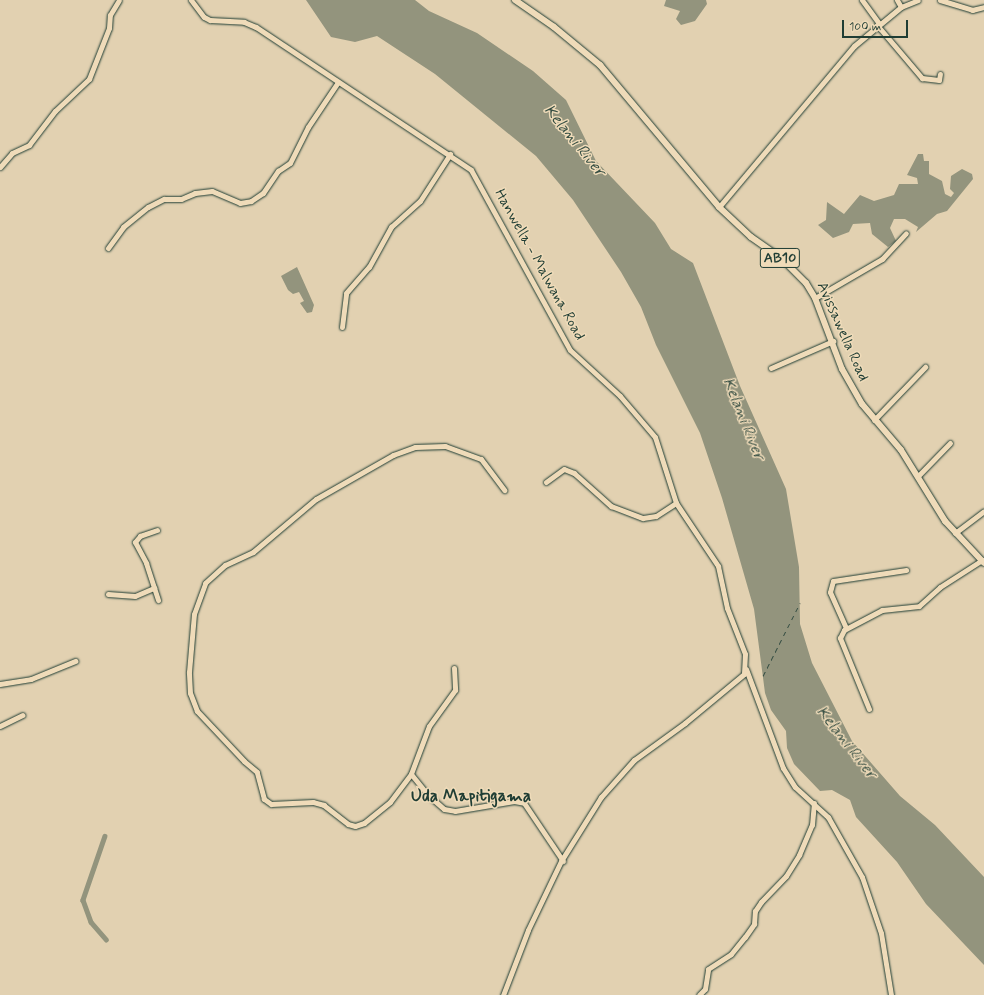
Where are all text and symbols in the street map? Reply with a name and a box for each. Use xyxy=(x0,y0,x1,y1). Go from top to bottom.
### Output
scale bar xyxy=(844,12,910,38)
text: 100 m xyxy=(849,19,881,35)
water label: Kelani River xyxy=(539,101,609,181)
street label: Hanwella - Malwana Road xyxy=(490,186,588,344)
road number: AB10 xyxy=(759,246,801,270)
street label: Avissawella Road xyxy=(812,279,872,385)
water label: Kelani River xyxy=(718,375,768,463)
water label: Kelani River xyxy=(812,703,880,783)
district label: Uda Mapitigama xyxy=(412,787,530,807)

